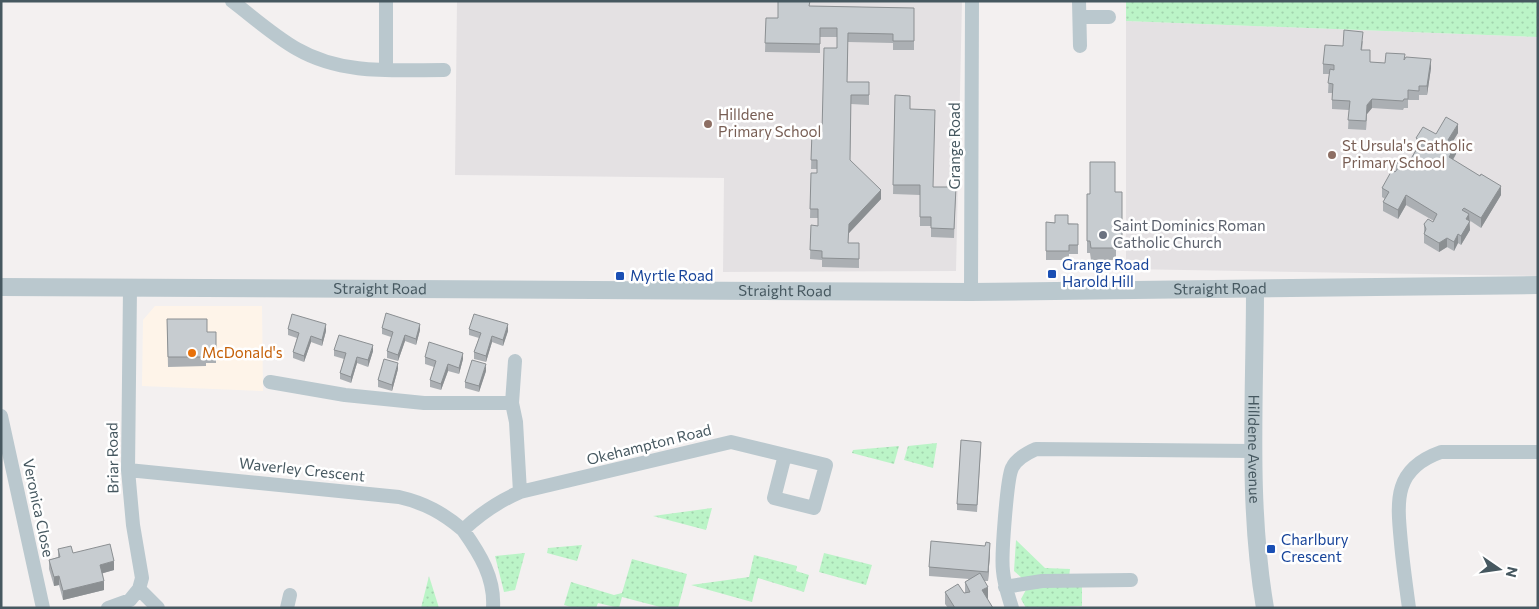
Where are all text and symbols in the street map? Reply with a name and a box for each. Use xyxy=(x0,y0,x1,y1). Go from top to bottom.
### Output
street label: Grange Road xyxy=(945,102,963,190)
place label: Hilldene Primary School xyxy=(718,105,821,140)
marker: Hilldene Primary School xyxy=(702,118,714,130)
place label: St Ursula's Catholic Primary School xyxy=(1342,136,1473,171)
marker: St Ursula's Catholic Primary School xyxy=(1326,149,1338,161)
place label: Saint Dominics Roman Catholic Church xyxy=(1113,216,1266,251)
marker: Saint Dominics Roman Catholic Church xyxy=(1097,229,1109,241)
place label: Grange Road Harold Hill xyxy=(1062,255,1149,290)
place label: Myrtle Road xyxy=(630,266,713,284)
marker: Grange Road Harold Hill xyxy=(1046,268,1058,280)
marker: Myrtle Road xyxy=(614,270,626,282)
street label: Straight Road xyxy=(1173,278,1267,298)
street label: Straight Road xyxy=(333,279,427,297)
street label: Straight Road xyxy=(738,281,832,299)
place label: McDonald's xyxy=(202,343,283,361)
marker: McDonald's xyxy=(186,347,198,359)
street label: Hilldene Avenue xyxy=(1245,394,1264,504)
street label: Okehampton Road xyxy=(585,420,713,468)
street label: Briar Road xyxy=(102,422,122,494)
street label: Waverley Crescent xyxy=(238,453,366,485)
street label: Veronica Close xyxy=(20,457,58,559)
place label: Charlbury Crescent xyxy=(1281,530,1349,565)
marker: Charlbury Crescent xyxy=(1265,543,1277,555)
north arrow xyxy=(1474,544,1524,594)
text: N xyxy=(1503,565,1522,579)

